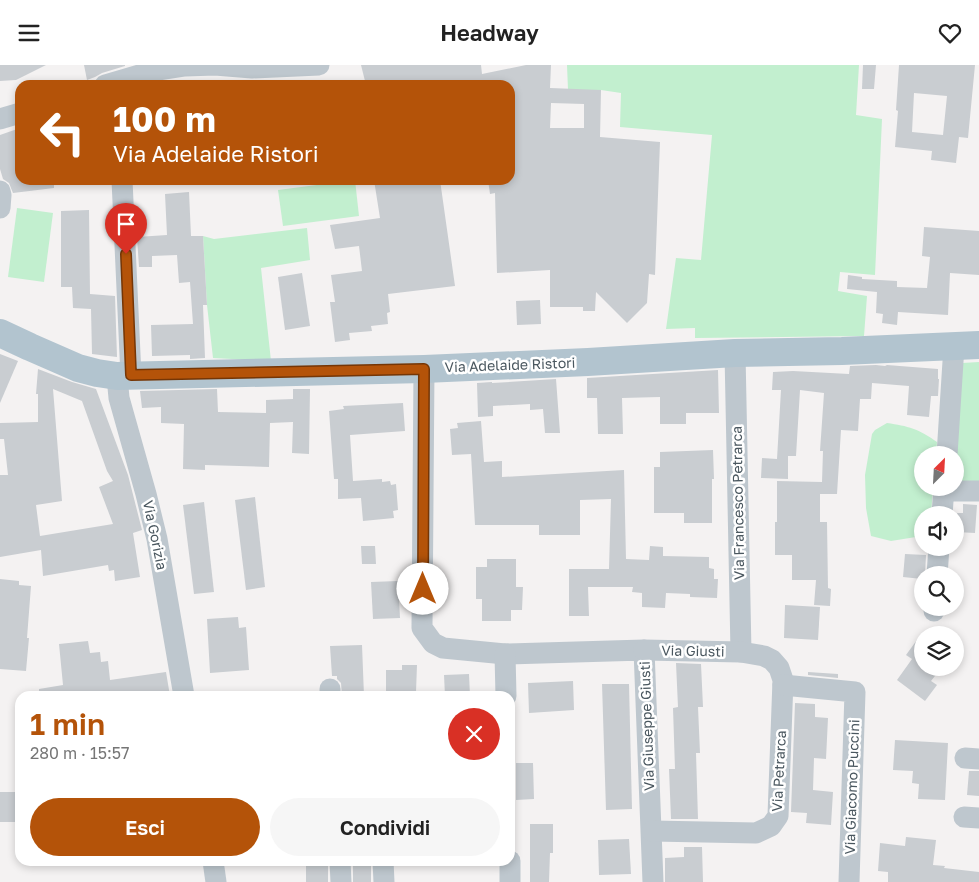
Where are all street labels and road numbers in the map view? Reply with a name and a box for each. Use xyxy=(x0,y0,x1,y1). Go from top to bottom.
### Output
street label: Via Adelaide Ristori xyxy=(444,354,576,375)
street label: Via Francesco Petrarca xyxy=(728,426,747,580)
street label: Via Gorizia xyxy=(140,498,171,571)
street label: Via Giusti xyxy=(661,641,725,660)
street label: Via Giuseppe Giusti xyxy=(636,661,657,791)
street label: Via Giacomo Puccini xyxy=(841,719,862,855)
street label: Via Petrarca xyxy=(768,730,789,812)

